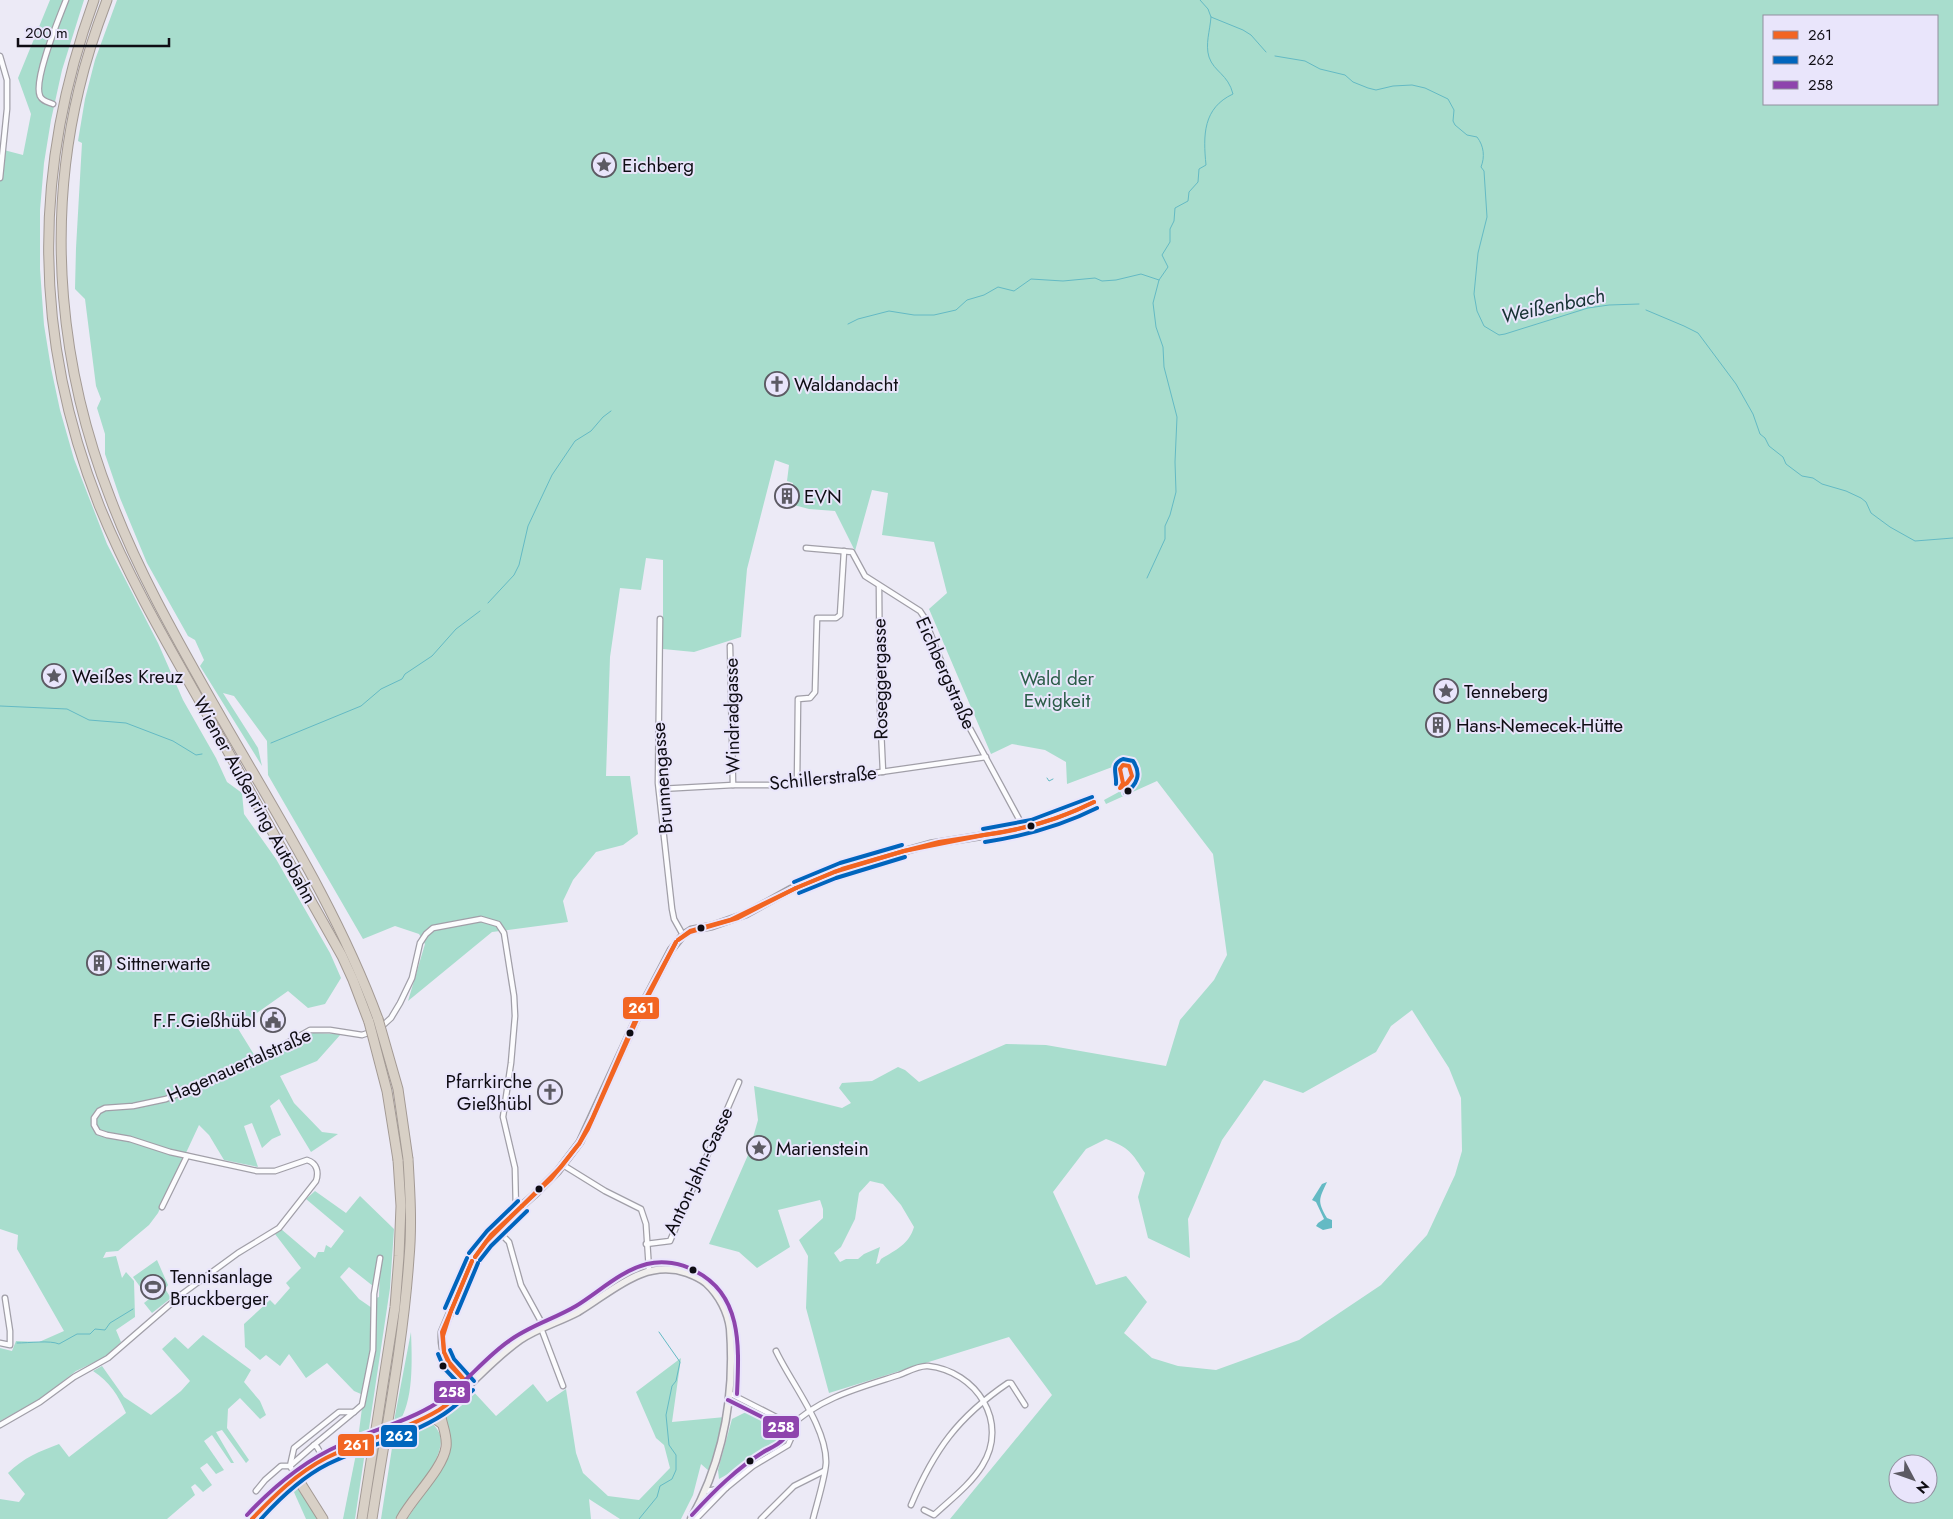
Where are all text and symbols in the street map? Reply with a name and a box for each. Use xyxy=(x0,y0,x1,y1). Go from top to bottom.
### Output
scale bar xyxy=(18,15,169,47)
legend xyxy=(1763,15,1938,105)
text: 200 m xyxy=(25,22,68,44)
text: 261 xyxy=(1808,24,1832,46)
text: 262 xyxy=(1808,49,1834,71)
text: 258 xyxy=(1808,74,1833,96)
place icon: Eichberg xyxy=(591,152,617,178)
place label: Eichberg xyxy=(622,152,694,179)
water label: Weißenbach xyxy=(1498,281,1608,331)
church icon: Waldandacht xyxy=(764,371,790,397)
place label: Waldandacht xyxy=(794,371,898,398)
building icon: EVN xyxy=(774,483,800,509)
place label: EVN xyxy=(804,483,842,510)
street label: Eichbergstraße xyxy=(909,612,983,734)
street label: Roseggergasse xyxy=(865,618,895,740)
street label: Windradgasse xyxy=(717,658,747,774)
place icon: Weißes Kreuz xyxy=(41,663,67,689)
place label: Weißes Kreuz xyxy=(72,663,184,690)
park label: Wald der Ewigkeit xyxy=(1020,665,1095,714)
place icon: Tenneberg xyxy=(1433,678,1459,704)
place label: Tenneberg xyxy=(1464,678,1548,705)
street label: Wiener Außenring Autobahn xyxy=(187,692,323,908)
building icon: Hans-Nemecek-Hütte xyxy=(1425,712,1451,738)
place label: Hans-Nemecek-Hütte xyxy=(1456,712,1623,739)
street label: Brunnengasse xyxy=(645,721,679,835)
street label: Schillerstraße xyxy=(768,759,878,797)
unlabelled marker xyxy=(1123,786,1133,796)
unlabelled marker xyxy=(1026,821,1036,831)
unlabelled marker xyxy=(696,923,706,933)
building icon: Sittnerwarte xyxy=(86,950,112,976)
place label: Sittnerwarte xyxy=(116,950,210,977)
line badge: 261 xyxy=(622,996,660,1020)
text: 261 xyxy=(628,998,654,1018)
place label: F.F.Gießhübl xyxy=(153,1007,256,1034)
public building icon: F.F.Gießhübl xyxy=(260,1007,286,1033)
street label: Hagenauertalstraße xyxy=(163,1021,316,1109)
unlabelled marker xyxy=(625,1028,635,1038)
place label: Pfarrkirche Gießhübl xyxy=(446,1068,532,1117)
church icon: Pfarrkirche Gießhübl xyxy=(537,1079,563,1105)
street label: Anton-Jahn-Gasse xyxy=(657,1103,739,1239)
place icon: Marienstein xyxy=(746,1135,772,1161)
place label: Marienstein xyxy=(776,1135,869,1162)
unlabelled marker xyxy=(534,1184,544,1194)
place label: Tennisanlage Bruckberger xyxy=(170,1263,273,1312)
unlabelled marker xyxy=(688,1265,698,1275)
sports icon: Tennisanlage Bruckberger xyxy=(140,1274,166,1300)
unlabelled marker xyxy=(438,1361,448,1371)
line badge: 258 xyxy=(433,1380,471,1404)
text: 258 xyxy=(439,1382,466,1402)
line badge: 258 xyxy=(762,1415,800,1439)
text: 258 xyxy=(768,1417,795,1437)
line badge: 262 xyxy=(380,1424,418,1448)
text: 262 xyxy=(385,1426,413,1446)
line badge: 261 xyxy=(337,1433,375,1457)
text: 261 xyxy=(343,1435,369,1455)
north arrow xyxy=(1888,1454,1938,1504)
unlabelled marker xyxy=(745,1456,755,1466)
text: N xyxy=(1912,1477,1934,1498)

